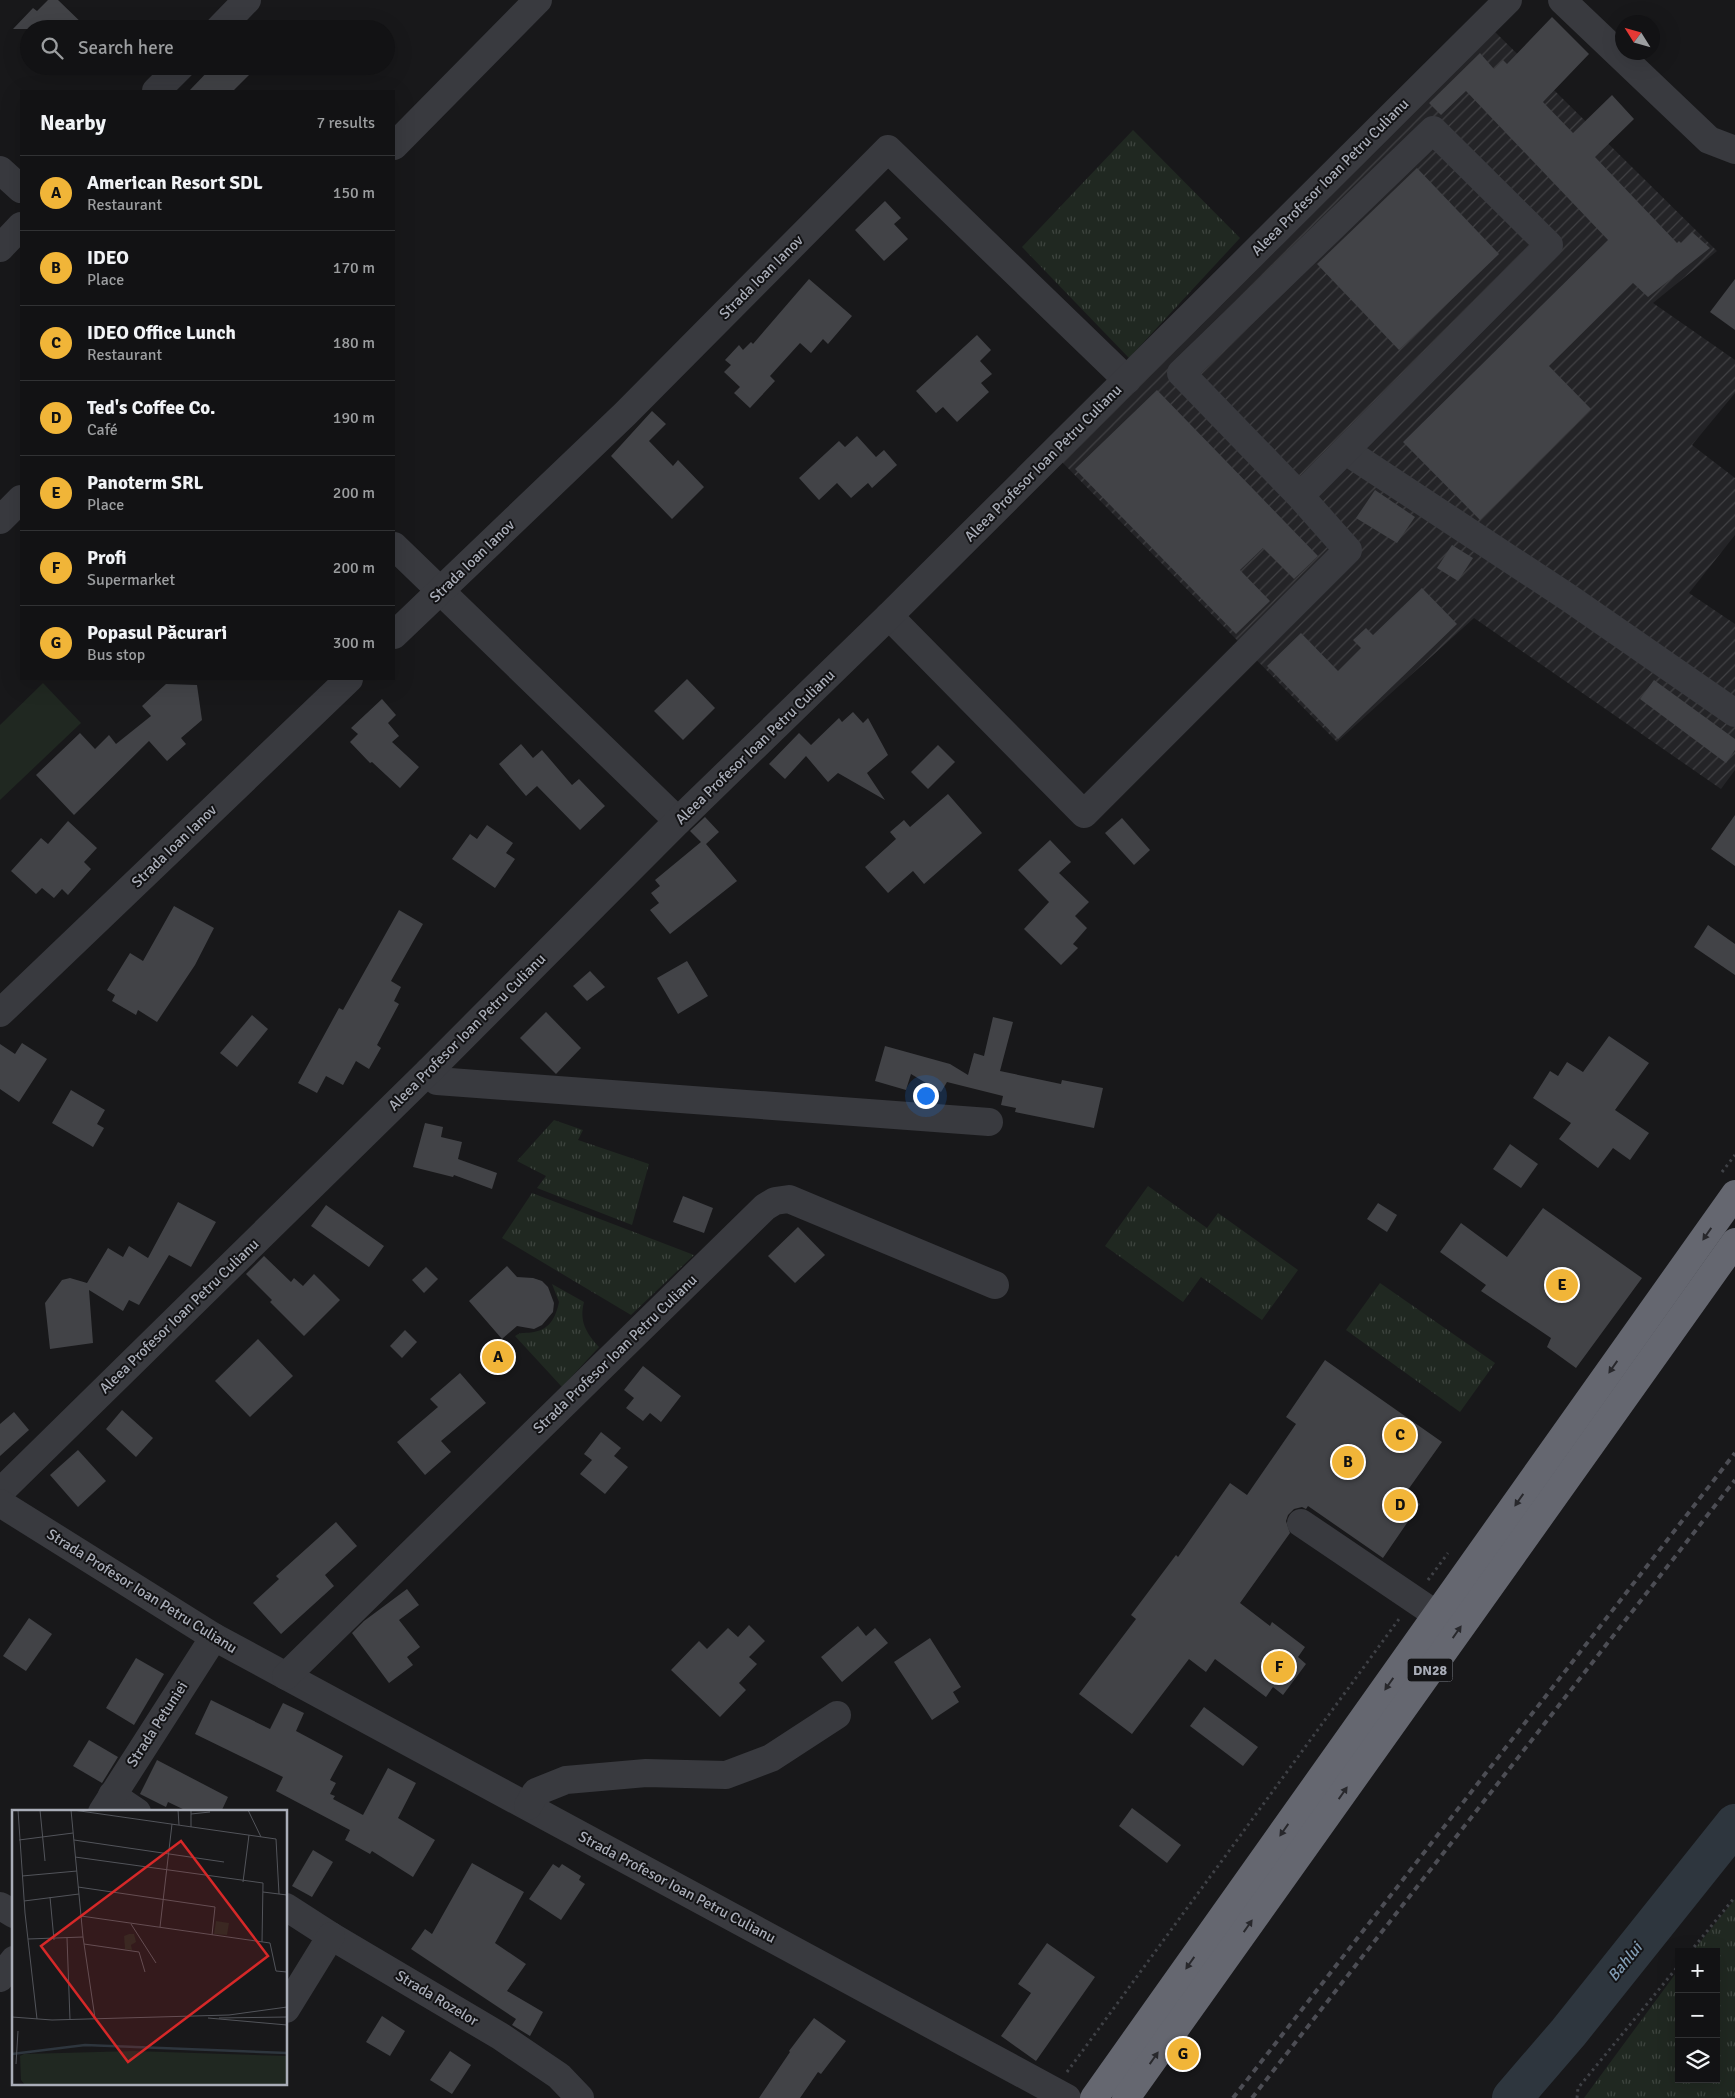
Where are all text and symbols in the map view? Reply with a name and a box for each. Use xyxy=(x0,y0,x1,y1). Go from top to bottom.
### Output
north arrow xyxy=(1615,15,1660,60)
search box xyxy=(20,20,395,75)
icon: search xyxy=(38,34,66,62)
text: Search here xyxy=(78,36,174,60)
street label: Aleea Profesor Ioan Petru Culianu xyxy=(1248,95,1412,259)
text: Nearby xyxy=(40,110,106,136)
text: 7 results xyxy=(316,113,375,133)
text: American Resort SDL xyxy=(87,171,263,195)
text: A xyxy=(51,183,61,203)
text: 150 m xyxy=(333,183,375,203)
text: Restaurant xyxy=(87,195,162,215)
street label: Strada Ioan Ianov xyxy=(715,231,807,323)
text: IDEO xyxy=(87,246,129,270)
text: B xyxy=(51,258,61,278)
text: 170 m xyxy=(333,258,375,278)
text: Place xyxy=(87,270,124,290)
text: IDEO Office Lunch xyxy=(87,321,236,345)
text: C xyxy=(51,333,61,353)
text: 180 m xyxy=(333,333,375,353)
text: Restaurant xyxy=(87,345,162,365)
street label: Aleea Profesor Ioan Petru Culianu xyxy=(961,381,1125,545)
text: Ted's Coffee Co. xyxy=(87,396,215,420)
text: D xyxy=(51,408,61,428)
text: 190 m xyxy=(333,408,375,428)
text: Café xyxy=(87,420,118,440)
text: Panoterm SRL xyxy=(87,471,204,495)
text: E xyxy=(51,483,61,503)
text: 200 m xyxy=(333,483,375,503)
text: Place xyxy=(87,495,124,515)
street label: Strada Ioan Ianov xyxy=(426,516,518,606)
text: Profi xyxy=(87,546,127,570)
text: F xyxy=(52,558,60,578)
text: 200 m xyxy=(333,558,375,578)
text: Supermarket xyxy=(87,570,175,590)
text: Popasul Păcurari xyxy=(87,621,227,645)
text: G xyxy=(51,633,61,653)
text: 300 m xyxy=(333,633,375,653)
text: Bus stop xyxy=(87,645,145,665)
street label: Aleea Profesor Ioan Petru Culianu xyxy=(672,666,838,828)
street label: Strada Ioan Ianov xyxy=(128,801,220,891)
street label: Aleea Profesor Ioan Petru Culianu xyxy=(385,950,549,1114)
your location xyxy=(913,1083,939,1109)
one-way arrow xyxy=(1702,1227,1712,1241)
street label: Aleea Profesor Ioan Petru Culianu xyxy=(96,1235,262,1397)
pin: E xyxy=(1546,1266,1578,1304)
street label: Strada Profesor Ioan Petru Culianu xyxy=(529,1271,701,1437)
pin: A xyxy=(482,1338,514,1376)
one-way arrow xyxy=(1608,1360,1618,1374)
pin: C xyxy=(1384,1416,1416,1454)
pin: B xyxy=(1332,1443,1364,1481)
pin: D xyxy=(1384,1486,1416,1524)
one-way arrow xyxy=(1514,1493,1524,1506)
street label: Strada Profesor Ioan Petru Culianu xyxy=(44,1525,240,1657)
one-way arrow xyxy=(1452,1625,1462,1639)
pin: F xyxy=(1263,1648,1295,1686)
road number: DN28 xyxy=(1408,1658,1452,1682)
one-way arrow xyxy=(1384,1677,1394,1691)
street label: Strada Petuniei xyxy=(123,1678,191,1770)
one-way arrow xyxy=(1337,1787,1348,1800)
inset map xyxy=(12,1810,288,2086)
one-way arrow xyxy=(1279,1824,1289,1837)
street label: Strada Profesor Ioan Petru Culianu xyxy=(575,1827,779,1947)
one-way arrow xyxy=(1243,1919,1253,1932)
water label: Bahlui xyxy=(1603,1937,1648,1985)
map controls xyxy=(1675,1948,1720,2083)
button: + xyxy=(1675,1948,1720,1993)
one-way arrow xyxy=(1185,1956,1195,1970)
street label: Strada Rozelor xyxy=(392,1966,482,2030)
button: − xyxy=(1675,1993,1720,2038)
pin: G xyxy=(1167,2035,1199,2073)
button: layers xyxy=(1675,2038,1720,2083)
one-way arrow xyxy=(1149,2051,1159,2065)

